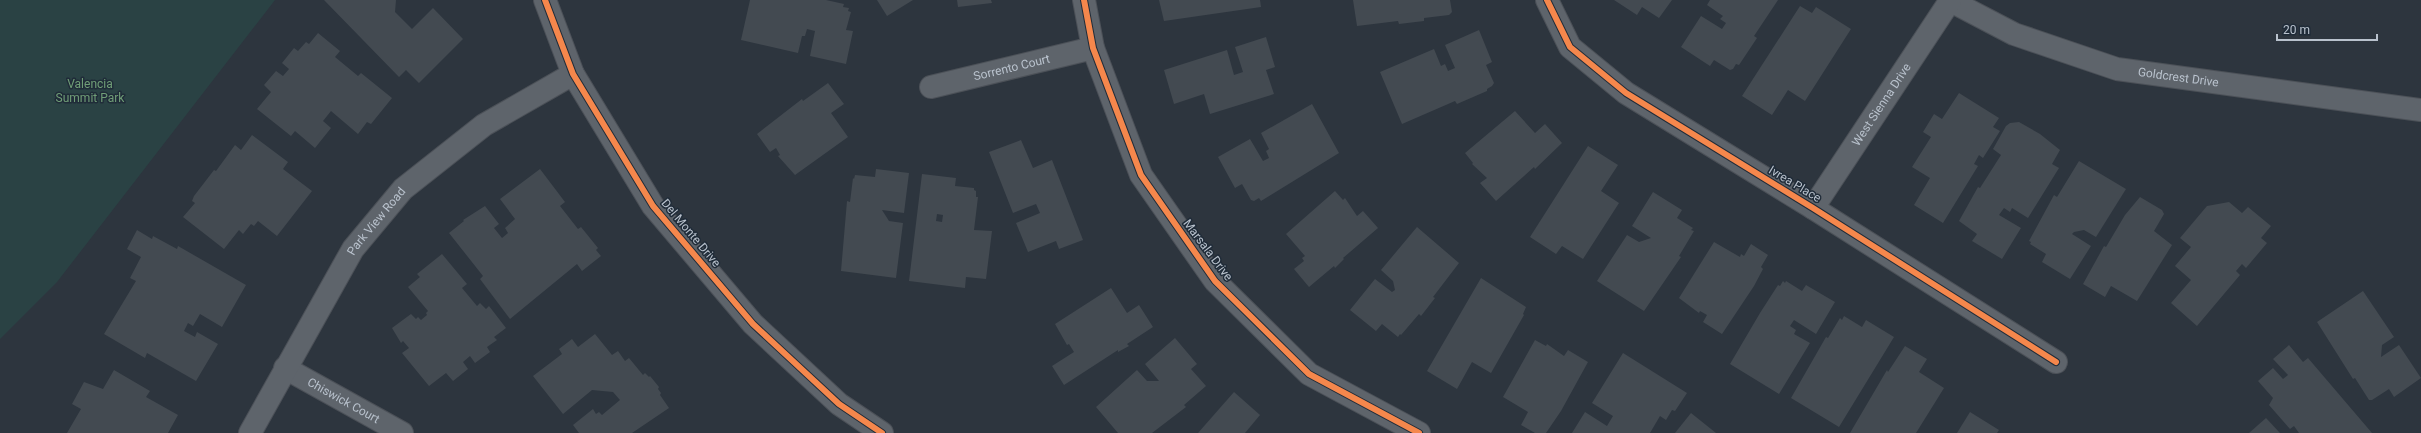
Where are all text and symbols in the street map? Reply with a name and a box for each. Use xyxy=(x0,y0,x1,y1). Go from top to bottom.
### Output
scale bar xyxy=(2277,16,2377,42)
text: 20 m xyxy=(2283,23,2310,37)
street label: Sorrento Court xyxy=(972,52,1051,84)
street label: West Sienna Drive xyxy=(1849,61,1914,149)
street label: Goldcrest Drive xyxy=(2137,65,2220,90)
park label: Valencia Summit Park xyxy=(56,77,125,105)
street label: Ivrea Place xyxy=(1766,163,1824,205)
street label: Park View Road xyxy=(344,185,408,257)
street label: Del Monte Drive xyxy=(659,196,723,270)
street label: Marsala Drive xyxy=(1180,217,1236,283)
street label: Chiswick Court xyxy=(305,375,382,426)

